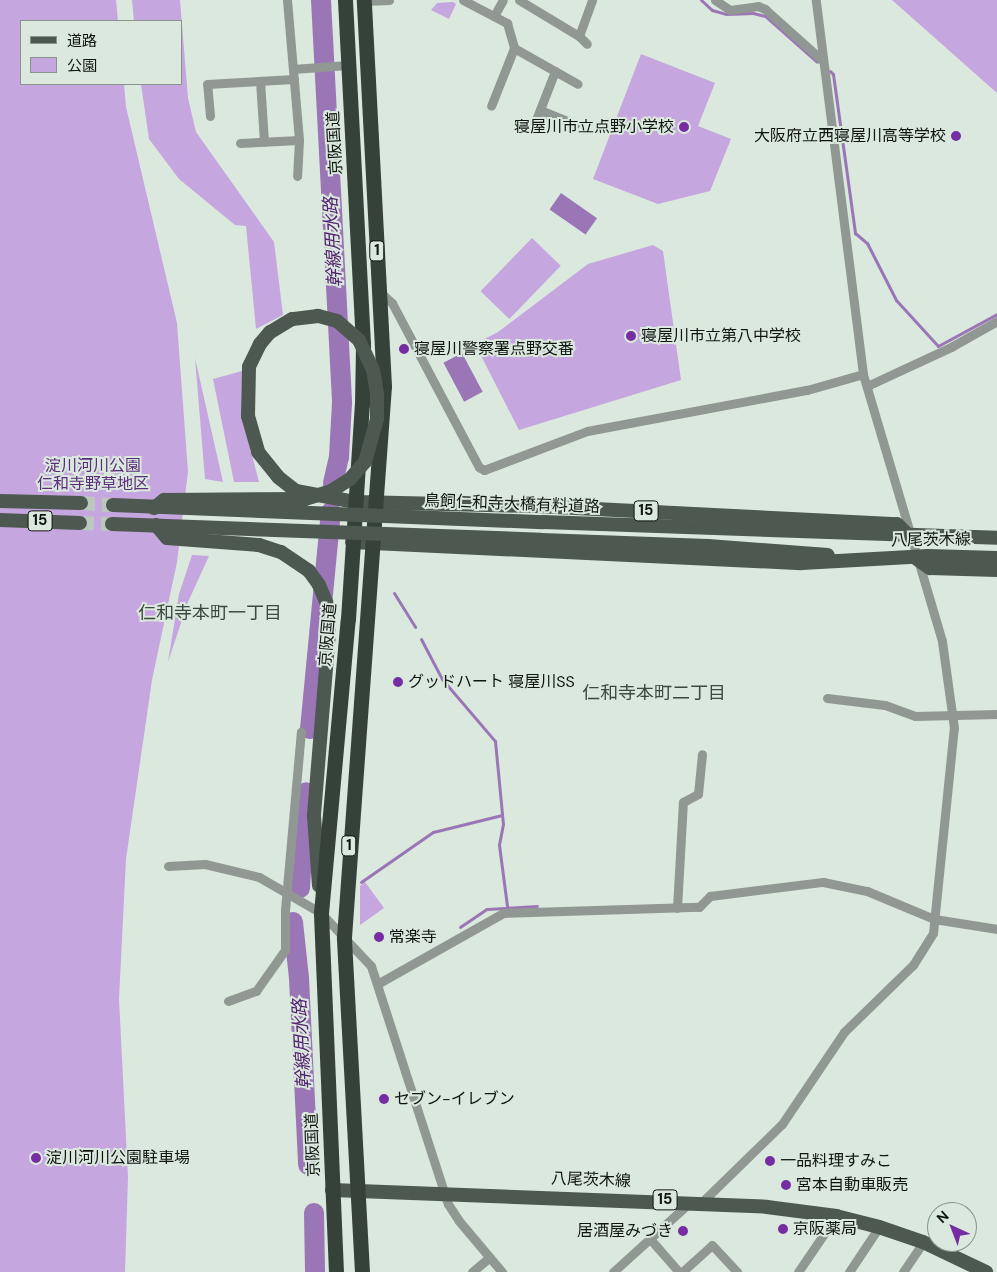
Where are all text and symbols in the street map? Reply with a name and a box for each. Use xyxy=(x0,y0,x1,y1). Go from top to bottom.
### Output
legend xyxy=(20,20,182,85)
text: 道路 xyxy=(67,31,97,51)
text: 公園 xyxy=(67,56,97,76)
street label: 京阪国道 xyxy=(324,111,346,175)
place label: 寝屋川市立点野小学校 xyxy=(514,117,674,137)
marker: 寝屋川市立点野小学校 xyxy=(678,121,690,133)
place label: 大阪府立西寝屋川高等学校 xyxy=(754,126,946,146)
marker: 大阪府立西寝屋川高等学校 xyxy=(950,130,962,142)
water label: 幹線用水路 xyxy=(320,196,346,288)
road number: 1 xyxy=(368,238,386,264)
place label: 寝屋川市立第八中学校 xyxy=(641,326,801,346)
marker: 寝屋川市立第八中学校 xyxy=(625,330,637,342)
place label: 寝屋川警察署点野交番 xyxy=(414,339,574,359)
marker: 寝屋川警察署点野交番 xyxy=(398,343,410,355)
park label: 淀川河川公園 仁和寺野草地区 xyxy=(37,456,149,494)
street label: 鳥飼仁和寺大橋有料道路 xyxy=(424,491,600,517)
road number: 15 xyxy=(634,498,658,524)
road number: 15 xyxy=(28,508,52,534)
street label: 八尾茨木線 xyxy=(891,530,971,550)
district label: 仁和寺本町一丁目 xyxy=(138,602,282,624)
street label: 京阪国道 xyxy=(316,602,340,668)
place label: グッドハート 寝屋川SS xyxy=(408,672,575,692)
marker: グッドハート 寝屋川SS xyxy=(392,676,404,688)
district label: 仁和寺本町二丁目 xyxy=(582,682,726,704)
road number: 1 xyxy=(340,834,358,858)
place label: 常楽寺 xyxy=(389,927,437,947)
marker: 常楽寺 xyxy=(373,931,385,943)
water label: 幹線用水路 xyxy=(289,998,315,1090)
place label: セブン-イレブン xyxy=(394,1089,515,1109)
marker: セブン-イレブン xyxy=(378,1093,390,1105)
street label: 京阪国道 xyxy=(302,1113,324,1177)
place label: 淀川河川公園駐車場 xyxy=(46,1148,190,1168)
place label: 一品料理すみこ xyxy=(780,1151,892,1171)
marker: 淀川河川公園駐車場 xyxy=(30,1152,42,1164)
marker: 一品料理すみこ xyxy=(764,1155,776,1167)
street label: 八尾茨木線 xyxy=(551,1169,631,1191)
place label: 宮本自動車販売 xyxy=(796,1175,908,1195)
marker: 宮本自動車販売 xyxy=(780,1179,792,1191)
road number: 15 xyxy=(652,1188,678,1212)
north arrow xyxy=(927,1202,977,1252)
text: N xyxy=(933,1207,952,1227)
place label: 京阪薬局 xyxy=(793,1219,857,1239)
place label: 居酒屋みづき xyxy=(577,1221,673,1241)
marker: 京阪薬局 xyxy=(777,1223,789,1235)
marker: 居酒屋みづき xyxy=(677,1225,689,1237)

